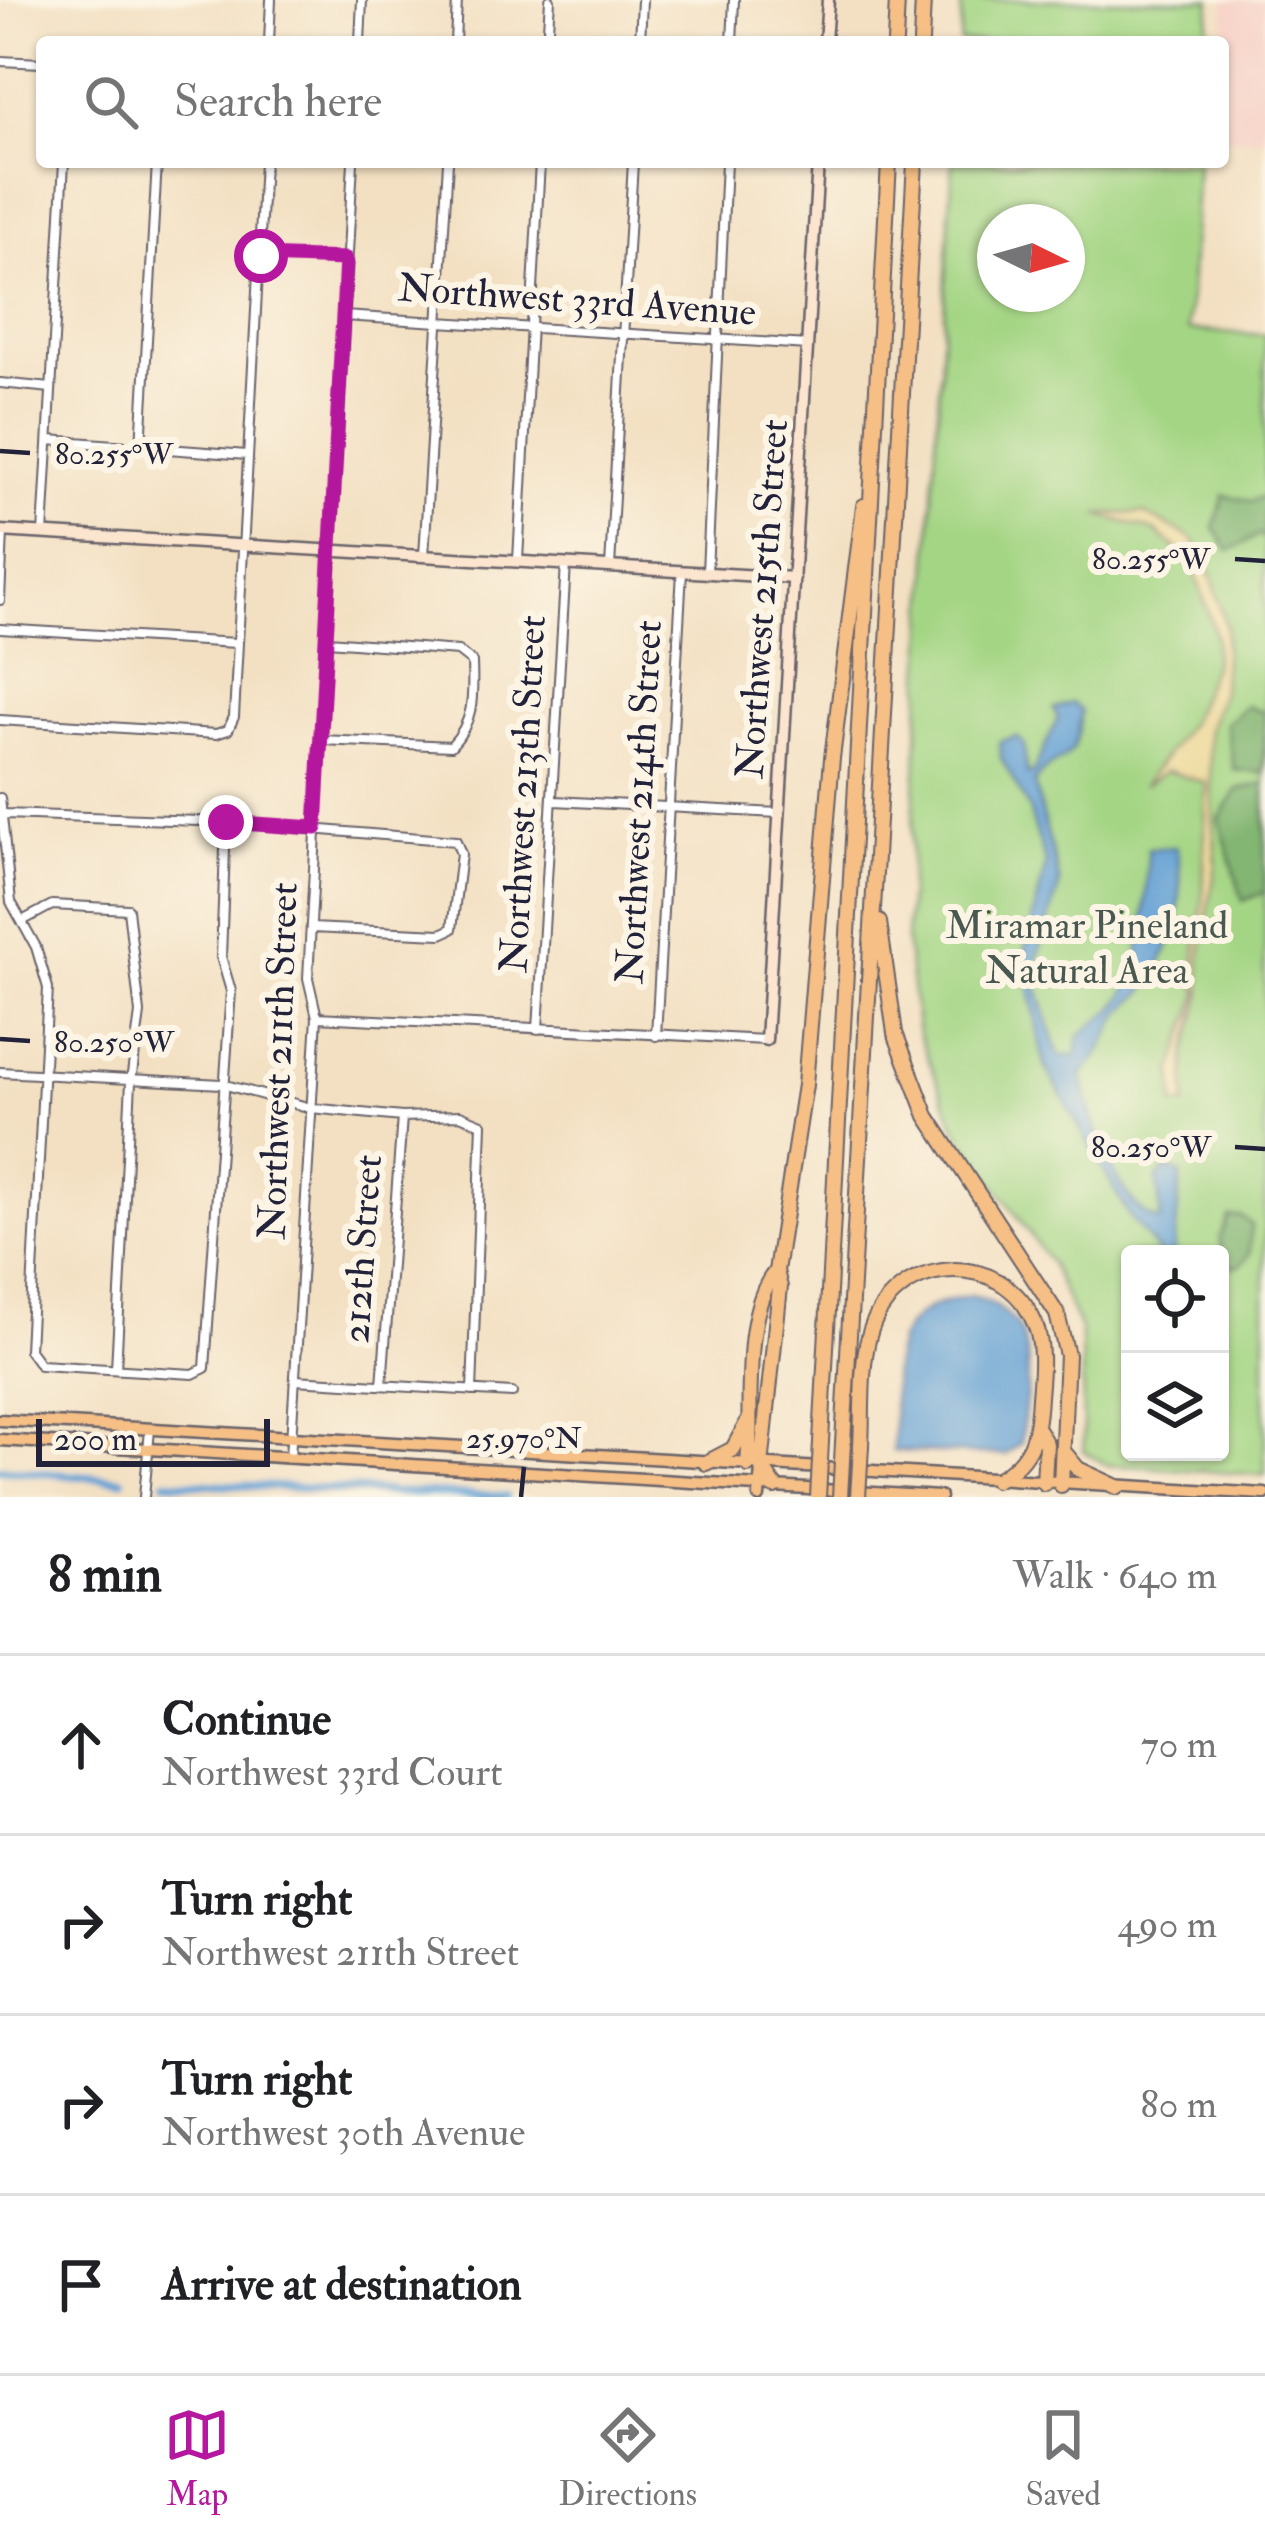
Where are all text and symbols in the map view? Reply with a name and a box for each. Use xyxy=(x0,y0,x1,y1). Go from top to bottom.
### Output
search box xyxy=(36,36,1229,168)
icon: search xyxy=(78,69,144,135)
text: Search here xyxy=(174,74,382,130)
north arrow xyxy=(977,204,1085,312)
route start xyxy=(234,229,288,283)
street label: Northwest 33rd Avenue xyxy=(396,263,758,337)
street label: Northwest 215th Street xyxy=(725,418,799,780)
text: 80.255°W xyxy=(55,436,174,473)
text: 80.255°W xyxy=(1092,541,1211,578)
street label: Northwest 213th Street xyxy=(489,614,557,974)
street label: Northwest 214th Street xyxy=(605,619,673,985)
route end xyxy=(199,795,253,849)
street label: Northwest 211th Street xyxy=(247,882,309,1240)
park label: Miramar Pineland Natural Area xyxy=(946,901,1228,995)
text: 80.250°W xyxy=(54,1024,175,1061)
text: 80.250°W xyxy=(1091,1129,1212,1166)
street label: 212th Street xyxy=(331,1153,393,1345)
map controls xyxy=(1121,1245,1229,1461)
button: locate xyxy=(1121,1245,1229,1353)
button: layers xyxy=(1121,1353,1229,1461)
scale bar xyxy=(36,1413,270,1466)
text: 200 m xyxy=(54,1419,137,1460)
text: 25.970°N xyxy=(466,1420,582,1457)
text: 8 min xyxy=(48,1543,162,1607)
text: Walk · 640 m xyxy=(1013,1551,1217,1600)
text: Continue xyxy=(162,1692,331,1748)
icon: ahead xyxy=(48,1712,114,1778)
text: 70 m xyxy=(1141,1720,1217,1769)
text: Northwest 33rd Court xyxy=(162,1748,503,1797)
text: Turn right xyxy=(162,1872,352,1928)
icon: right xyxy=(48,1892,114,1958)
text: 490 m xyxy=(1118,1900,1217,1949)
text: Northwest 211th Street xyxy=(162,1928,519,1977)
text: Turn right xyxy=(162,2052,352,2108)
icon: right xyxy=(48,2072,114,2138)
text: 80 m xyxy=(1140,2080,1217,2129)
text: Northwest 30th Avenue xyxy=(162,2108,525,2157)
icon: arrive xyxy=(48,2252,114,2318)
text: Arrive at destination xyxy=(162,2257,522,2313)
tab: Map xyxy=(164,2402,230,2515)
tab: Directions xyxy=(559,2402,697,2515)
tab: Saved xyxy=(1025,2402,1101,2515)

